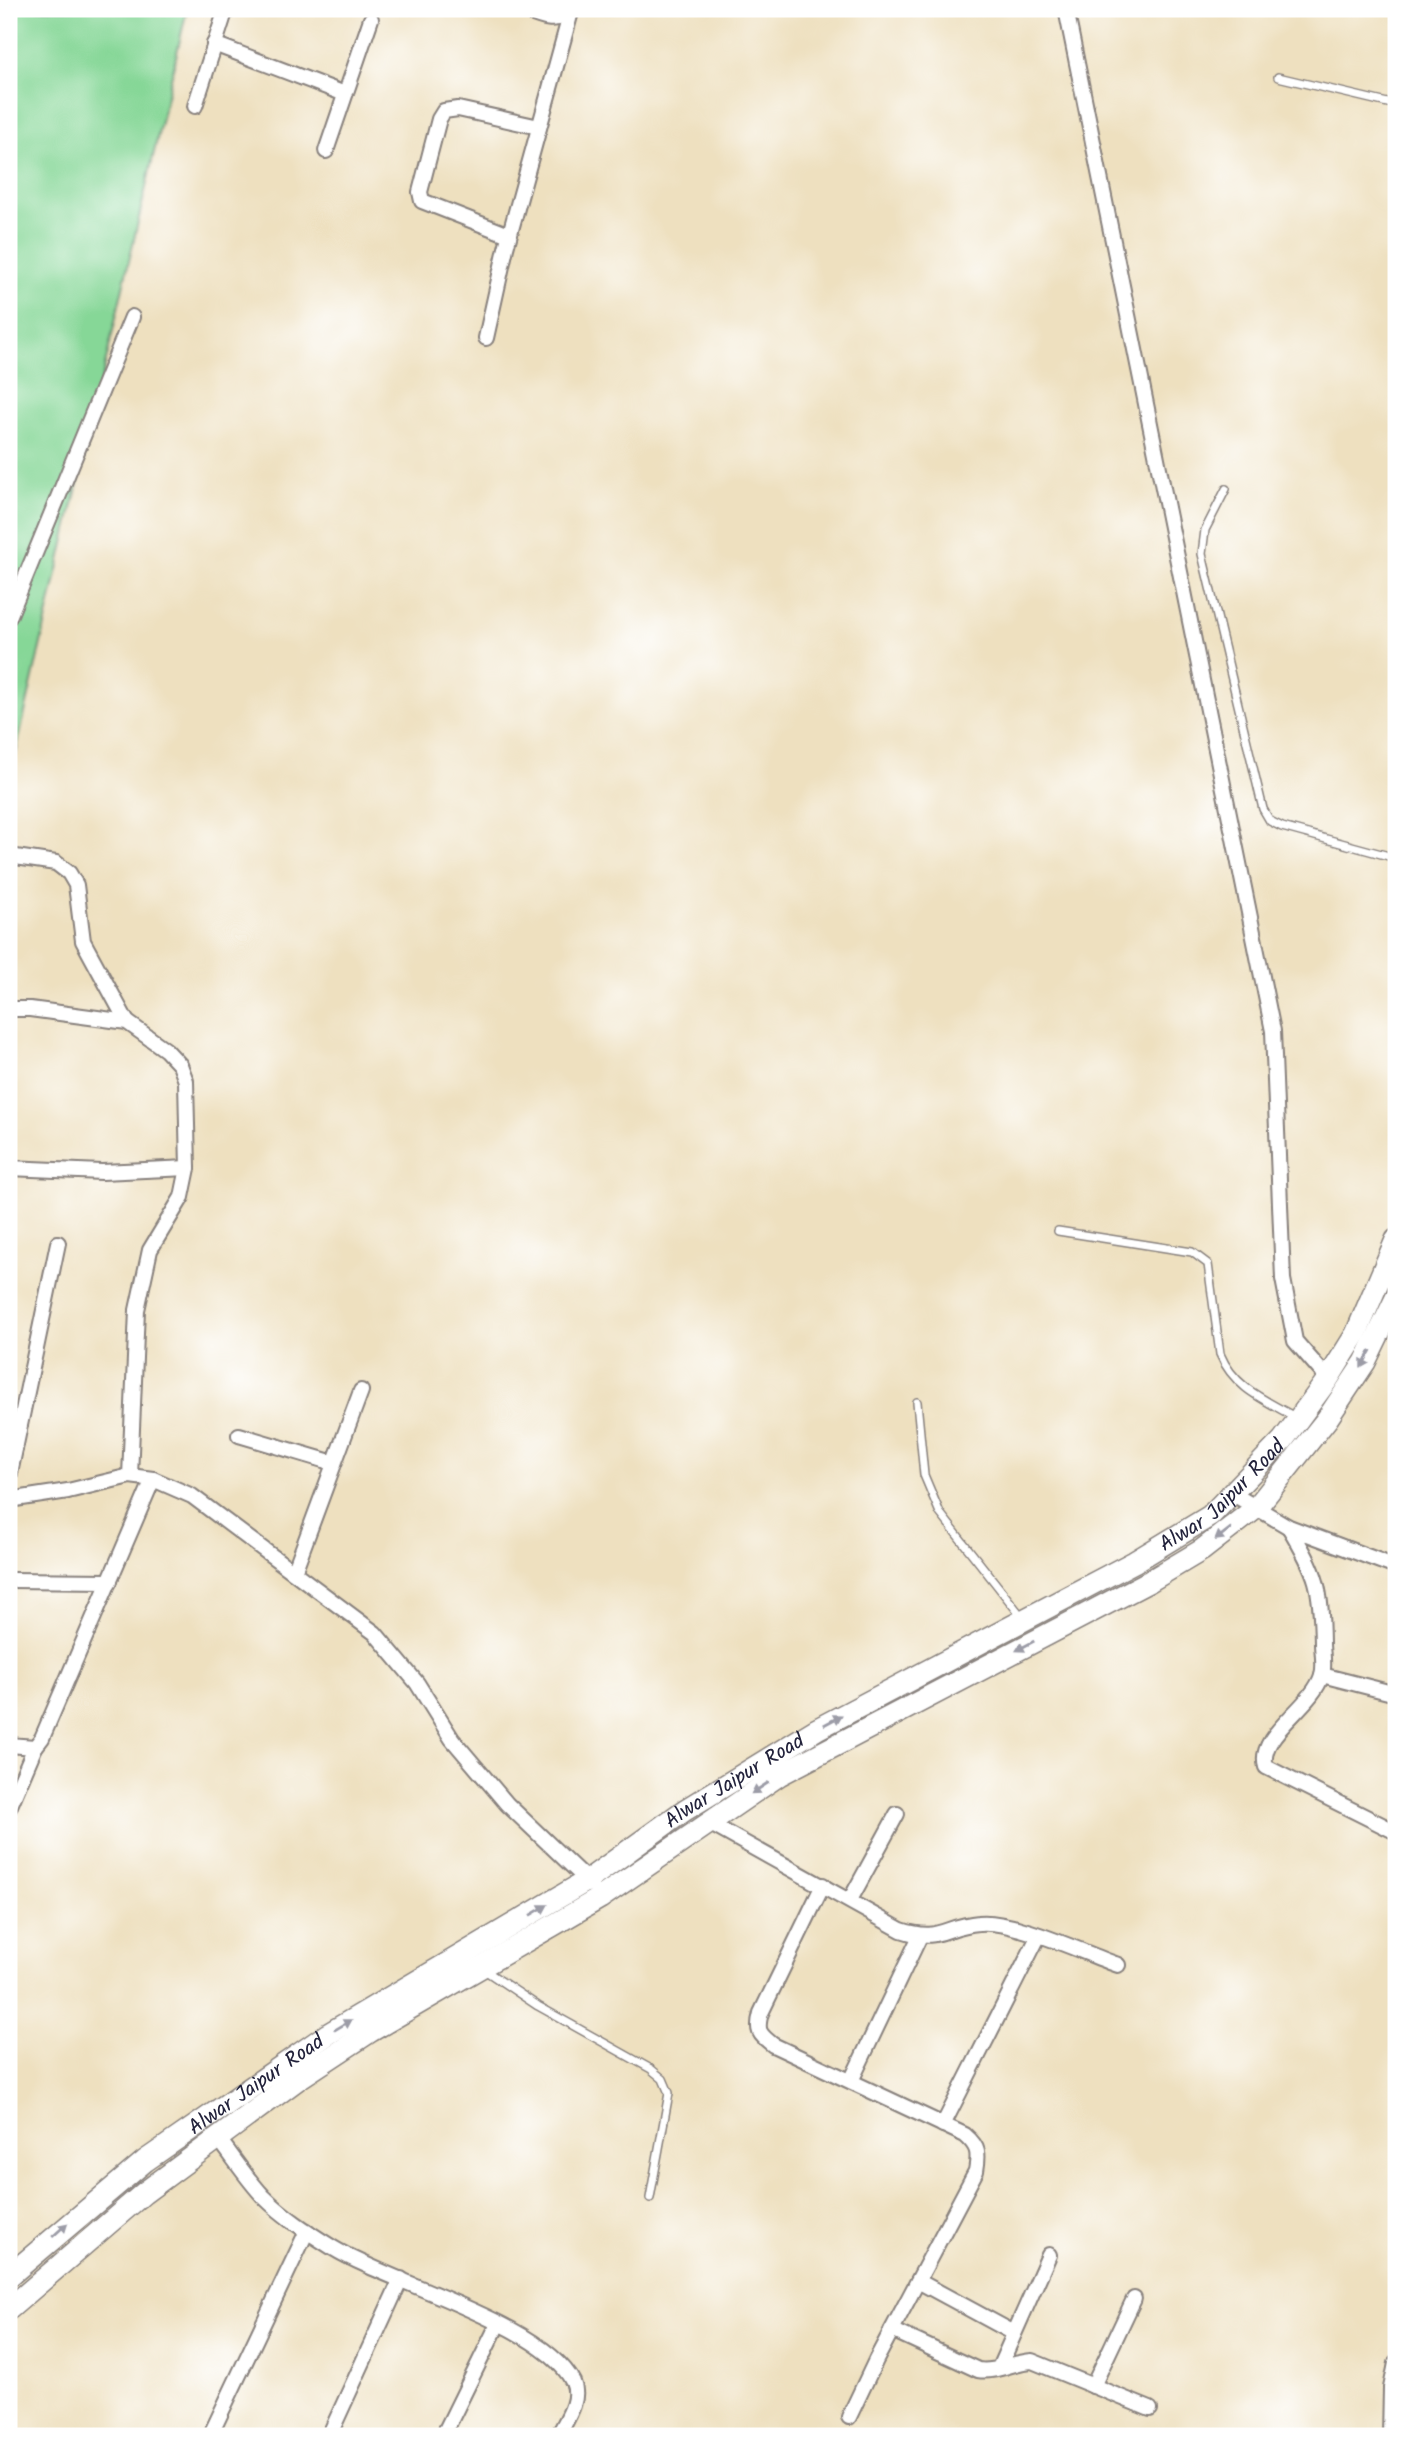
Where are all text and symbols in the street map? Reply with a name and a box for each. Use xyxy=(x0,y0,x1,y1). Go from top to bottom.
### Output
one-way arrow xyxy=(1360,1350,1372,1369)
street label: Alwar Jaipur Road xyxy=(1153,1432,1294,1561)
one-way arrow xyxy=(1214,1526,1231,1541)
one-way arrow xyxy=(1015,1640,1035,1652)
one-way arrow xyxy=(823,1714,843,1726)
street label: Alwar Jaipur Road xyxy=(658,1725,812,1838)
one-way arrow xyxy=(750,1781,770,1794)
one-way arrow xyxy=(530,1903,549,1916)
one-way arrow xyxy=(334,2019,353,2031)
street label: Alwar Jaipur Road xyxy=(182,2026,332,2144)
one-way arrow xyxy=(51,2222,69,2238)

